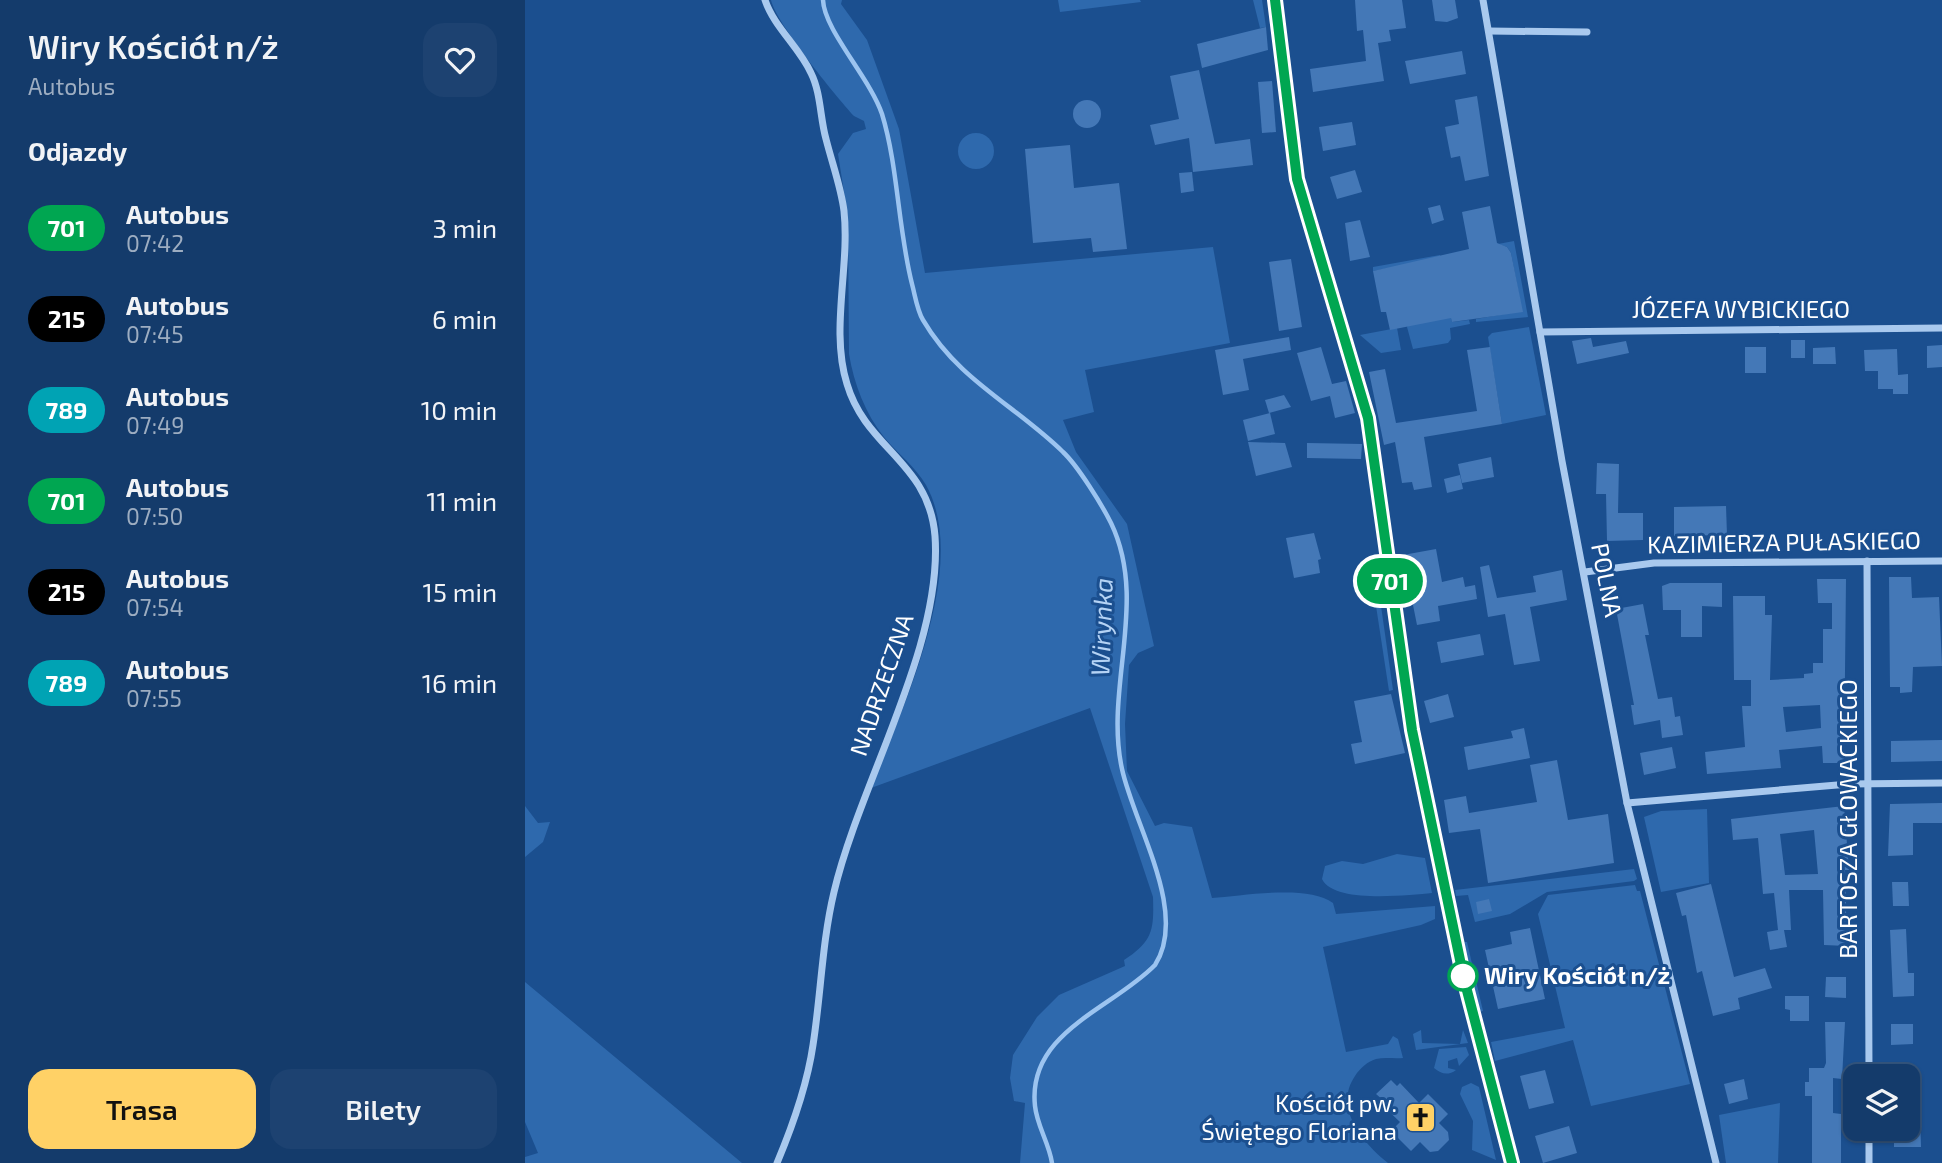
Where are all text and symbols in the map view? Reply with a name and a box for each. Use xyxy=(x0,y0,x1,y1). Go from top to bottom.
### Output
button: heart xyxy=(423,23,497,97)
text: Wiry Kościół n/ż xyxy=(28,26,279,66)
text: Autobus xyxy=(28,72,115,100)
text: Odjazdy xyxy=(28,135,127,166)
text: Autobus xyxy=(126,198,229,229)
text: 3 min xyxy=(432,212,497,243)
text: 701 xyxy=(47,213,86,242)
text: 07:42 xyxy=(126,229,184,257)
text: Autobus xyxy=(126,289,229,320)
street label: JÓZEFA WYBICKIEGO xyxy=(1632,294,1850,323)
text: 6 min xyxy=(432,303,497,334)
text: 215 xyxy=(48,304,85,333)
text: 07:45 xyxy=(126,320,184,348)
text: Autobus xyxy=(126,380,229,411)
text: 10 min xyxy=(421,394,497,425)
text: 789 xyxy=(46,395,87,424)
text: 07:49 xyxy=(126,411,184,439)
text: Autobus xyxy=(126,471,229,502)
text: 11 min xyxy=(426,485,497,516)
text: 701 xyxy=(47,486,86,515)
text: 07:50 xyxy=(126,502,183,530)
street label: KAZIMIERZA PUŁASKIEGO xyxy=(1647,525,1921,558)
street label: POLNA xyxy=(1586,540,1629,619)
line badge: 701 xyxy=(1350,558,1430,604)
text: Autobus xyxy=(126,562,229,593)
text: 701 xyxy=(1371,566,1409,595)
text: 15 min xyxy=(423,576,497,607)
text: 215 xyxy=(48,577,85,606)
water label: Wirynka xyxy=(1083,577,1119,677)
text: 07:54 xyxy=(126,593,184,621)
street label: NADRZECZNA xyxy=(843,609,919,759)
text: Autobus xyxy=(126,653,229,684)
text: 16 min xyxy=(422,667,497,698)
text: 789 xyxy=(46,668,87,697)
street label: BARTOSZA GŁOWACKIEGO xyxy=(1833,679,1862,959)
text: 07:55 xyxy=(126,684,182,712)
place label: Wiry Kościół n/ż xyxy=(1484,960,1670,989)
marker: Wiry Kościół n/ż xyxy=(1448,961,1478,991)
map controls xyxy=(1843,1064,1920,1141)
button: layers xyxy=(1843,1064,1920,1141)
button: Trasa xyxy=(28,1069,256,1149)
button: Bilety xyxy=(270,1069,497,1149)
place label: Kościół pw. Świętego Floriana xyxy=(1201,1088,1397,1145)
church icon: Kościół pw. Świętego Floriana xyxy=(1403,1101,1437,1135)

